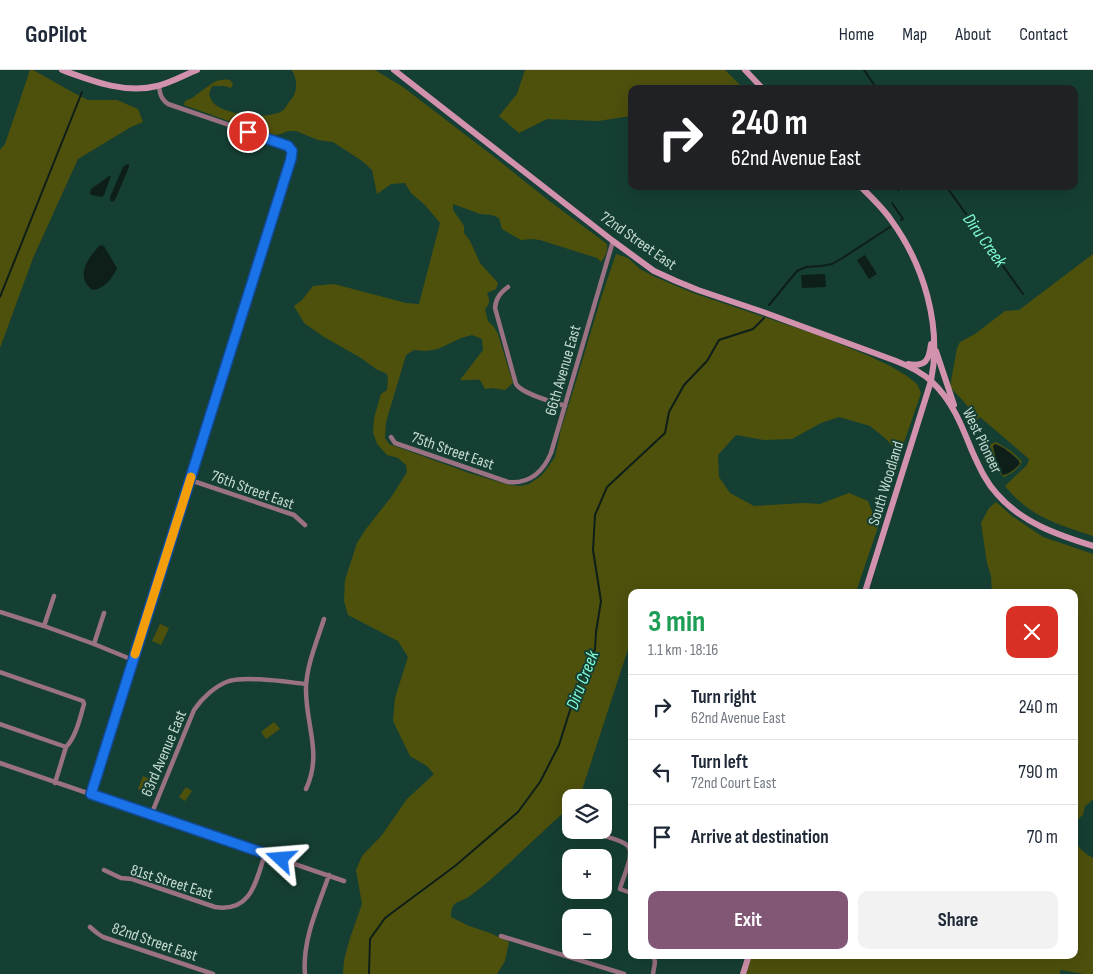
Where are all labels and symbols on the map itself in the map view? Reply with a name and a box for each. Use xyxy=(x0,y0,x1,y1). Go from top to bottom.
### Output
pin xyxy=(227,111,269,153)
street label: 72nd Street East xyxy=(596,208,680,274)
water label: Diru Creek xyxy=(958,209,1012,272)
street label: 66th Avenue East xyxy=(541,323,585,418)
street label: West Pioneer xyxy=(958,405,1006,477)
street label: 75th Street East xyxy=(409,428,497,475)
street label: South Woodland xyxy=(865,439,908,528)
street label: 76th Street East xyxy=(208,467,297,514)
water label: Diru Creek xyxy=(562,647,604,713)
street label: 63rd Avenue East xyxy=(138,707,191,800)
position arrow xyxy=(254,832,306,884)
street label: 81st Street East xyxy=(128,861,215,904)
street label: 82nd Street East xyxy=(109,919,200,966)

